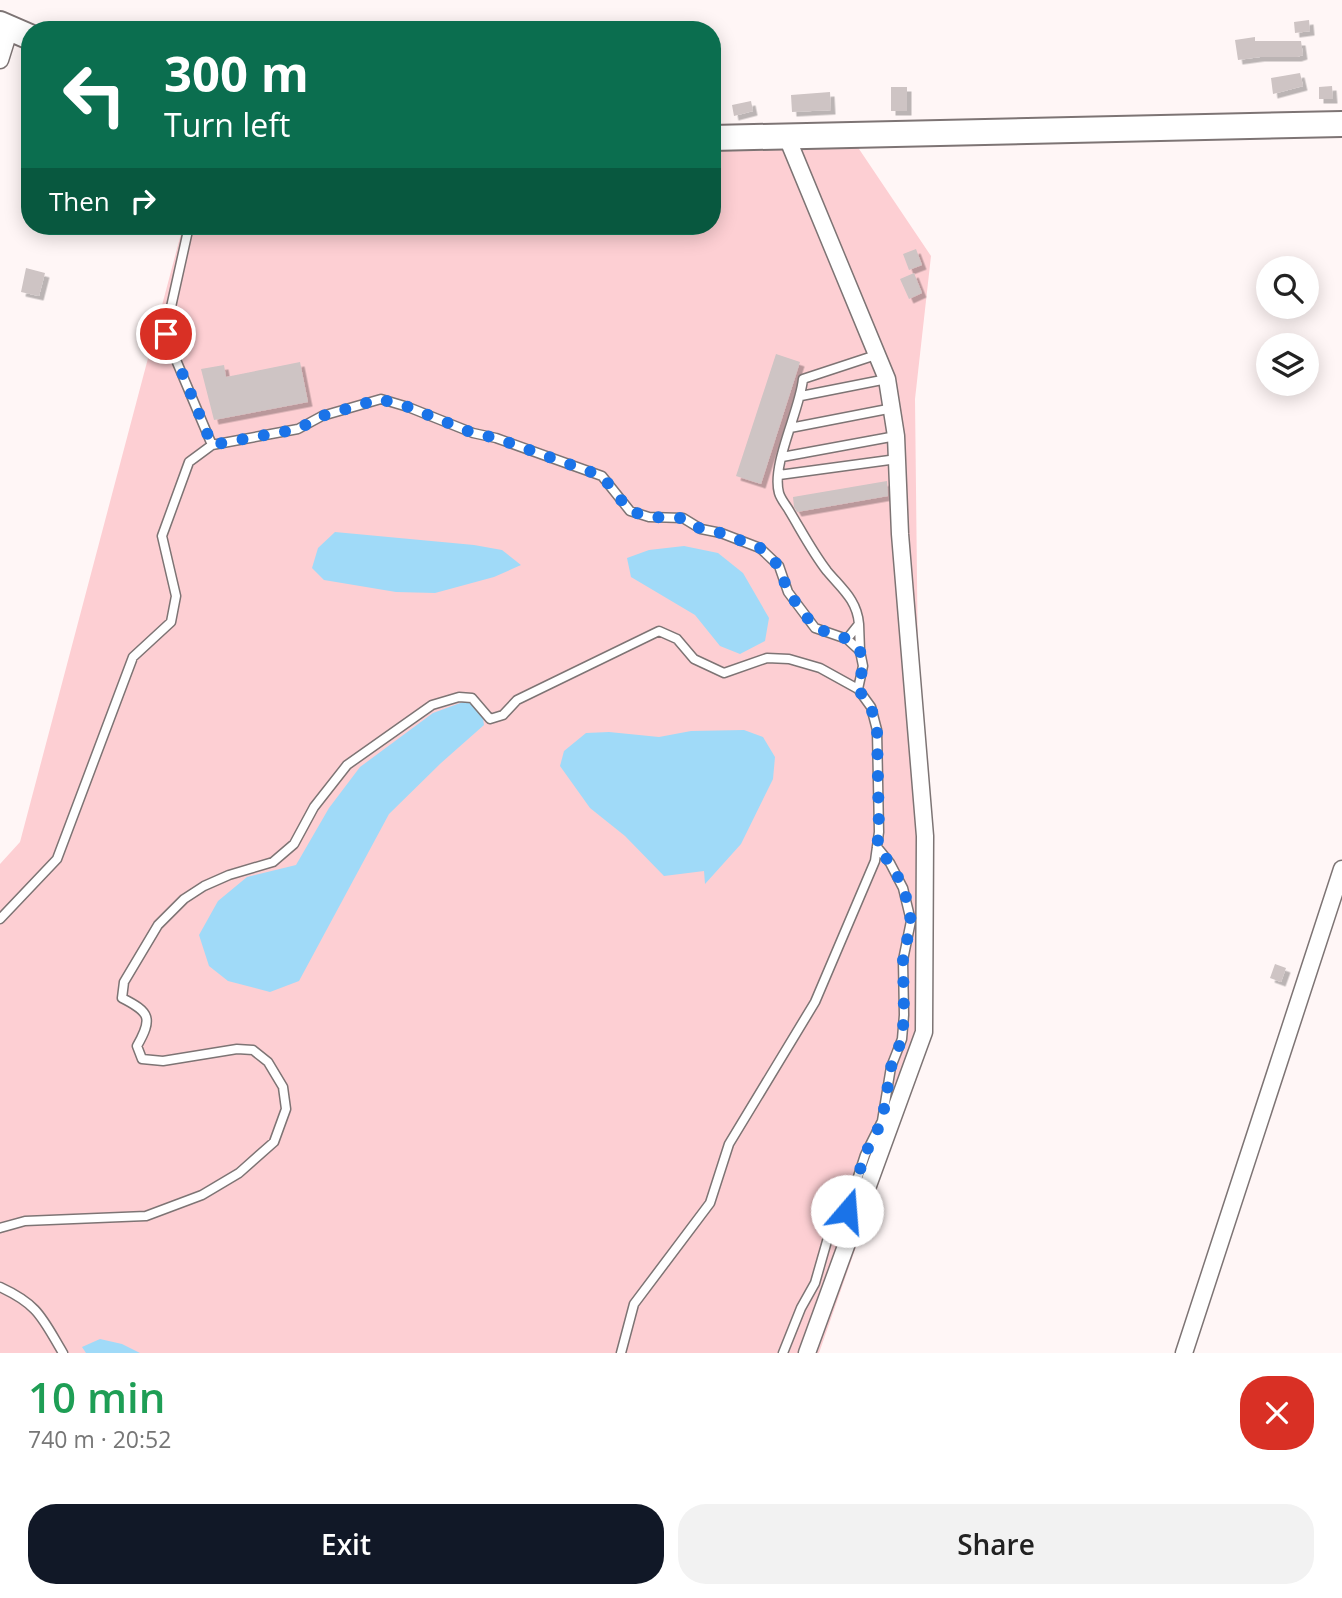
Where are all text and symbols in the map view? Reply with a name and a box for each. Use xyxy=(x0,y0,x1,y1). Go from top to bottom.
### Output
text: 300 m xyxy=(164,40,309,106)
icon: left xyxy=(49,49,140,140)
text: Turn left xyxy=(164,103,290,146)
icon: right xyxy=(124,182,162,220)
text: Then xyxy=(49,183,110,219)
map controls xyxy=(1256,256,1319,396)
button: search xyxy=(1256,256,1319,319)
pin xyxy=(136,304,196,364)
icon: arrive xyxy=(147,315,185,353)
button: layers xyxy=(1256,333,1319,396)
position arrow xyxy=(810,1174,884,1248)
text: 10 min xyxy=(28,1368,165,1425)
button: close xyxy=(1240,1376,1314,1450)
text: 740 m · 20:52 xyxy=(28,1423,171,1455)
button: Exit xyxy=(28,1504,664,1584)
button: Share xyxy=(678,1504,1314,1584)

